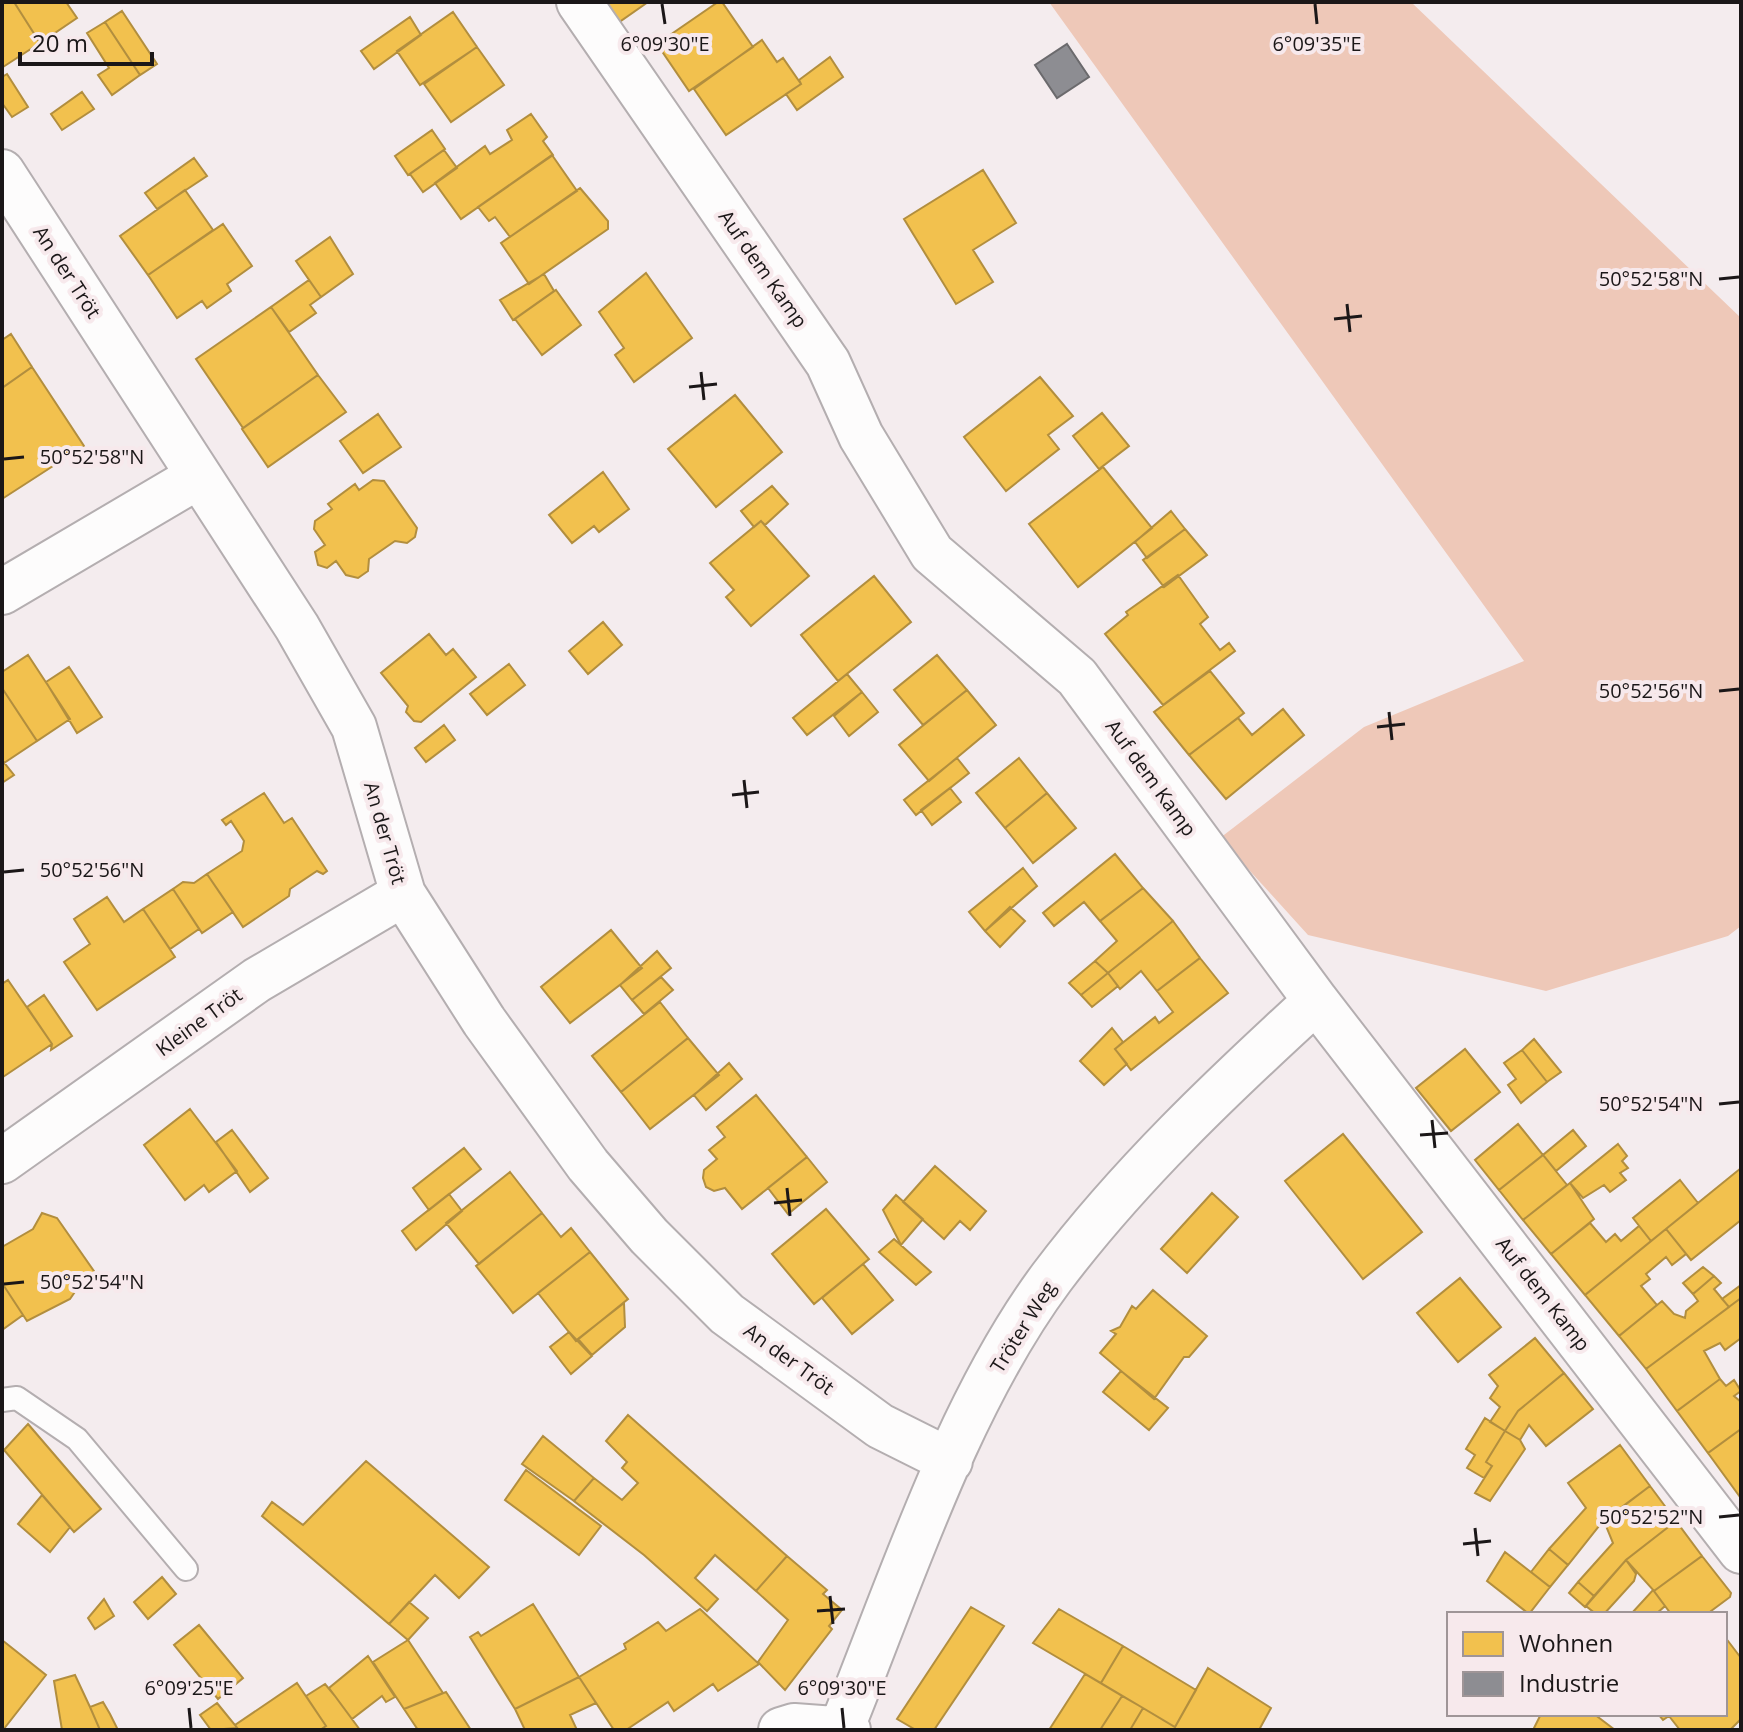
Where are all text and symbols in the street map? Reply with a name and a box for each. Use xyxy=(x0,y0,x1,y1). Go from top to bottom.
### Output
scale bar xyxy=(20,16,152,66)
text: 20 m xyxy=(32,26,88,59)
text: 6°09'30"E xyxy=(620,30,710,57)
text: 6°09'35"E xyxy=(1272,30,1362,57)
street label: Auf dem Kamp xyxy=(713,204,814,333)
street label: An der Tröt xyxy=(27,220,107,323)
text: 50°52'58"N xyxy=(1599,265,1703,292)
text: 50°52'58"N xyxy=(40,443,144,470)
text: 50°52'56"N xyxy=(1599,677,1703,704)
street label: Auf dem Kamp xyxy=(1100,714,1203,842)
street label: An der Tröt xyxy=(358,779,413,887)
text: 50°52'56"N xyxy=(40,856,144,883)
street label: Kleine Tröt xyxy=(150,981,247,1062)
text: 50°52'54"N xyxy=(1599,1090,1703,1117)
street label: Auf dem Kamp xyxy=(1490,1231,1597,1356)
text: 50°52'54"N xyxy=(40,1268,144,1295)
street label: Tröter Weg xyxy=(984,1276,1062,1378)
street label: An der Tröt xyxy=(739,1317,840,1400)
text: 50°52'52"N xyxy=(1599,1503,1703,1530)
legend xyxy=(1447,1612,1727,1716)
text: Wohnen xyxy=(1519,1626,1613,1659)
text: Industrie xyxy=(1519,1666,1619,1699)
text: 6°09'25"E xyxy=(144,1674,234,1701)
text: 6°09'30"E xyxy=(797,1674,887,1701)

